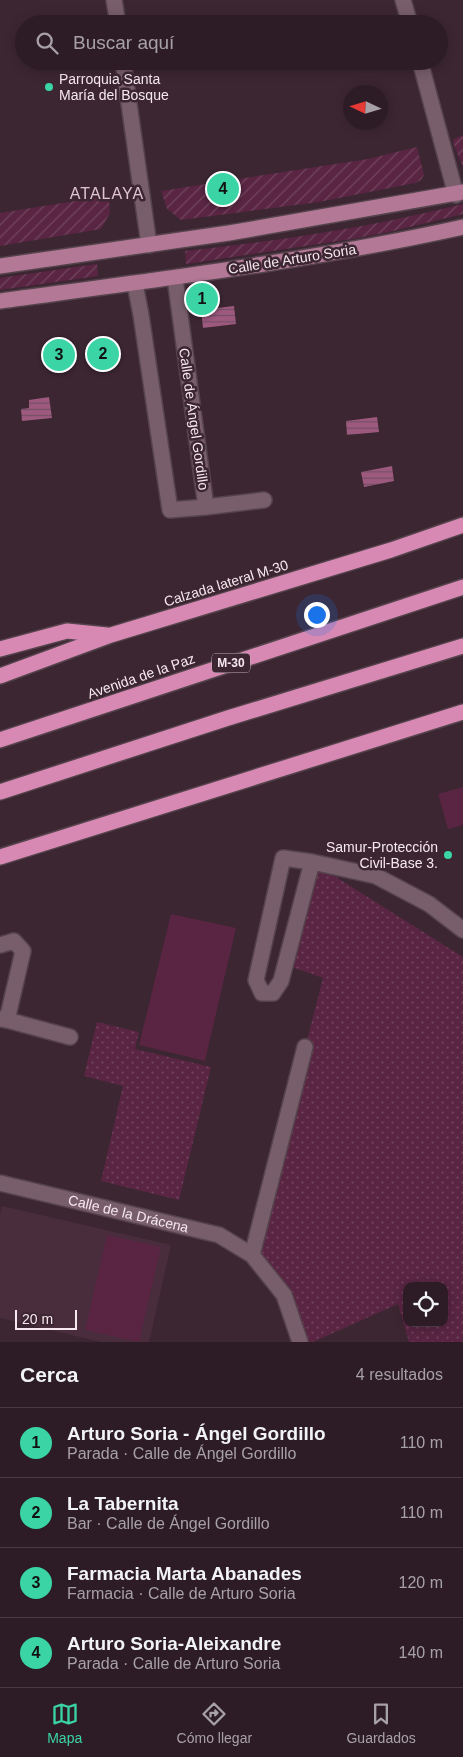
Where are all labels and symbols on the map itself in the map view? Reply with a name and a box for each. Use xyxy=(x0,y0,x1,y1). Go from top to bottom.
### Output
place label: Parroquia Santa María del Bosque xyxy=(59,71,169,103)
marker: Parroquia Santa María del Bosque xyxy=(43,81,55,93)
north arrow xyxy=(343,85,388,130)
pin: 4 xyxy=(207,170,239,208)
district label: ATALAYA xyxy=(70,185,144,202)
street label: Calle de Arturo Soria xyxy=(227,241,357,277)
pin: 1 xyxy=(186,280,218,318)
pin: 2 xyxy=(87,335,119,373)
pin: 3 xyxy=(43,336,75,374)
street label: Calle de Ángel Gordillo xyxy=(176,347,212,491)
street label: Calzada lateral M-30 xyxy=(162,556,290,610)
your location xyxy=(304,602,330,628)
street label: Avenida de la Paz xyxy=(85,650,197,702)
road number: M-30 xyxy=(212,654,250,672)
place label: Samur-Protección Civil-Base 3. xyxy=(326,839,438,871)
marker: Samur-Protección Civil-Base 3. xyxy=(442,849,454,861)
street label: Calle de la Drácena xyxy=(67,1191,190,1236)
scale bar xyxy=(15,1307,78,1330)

